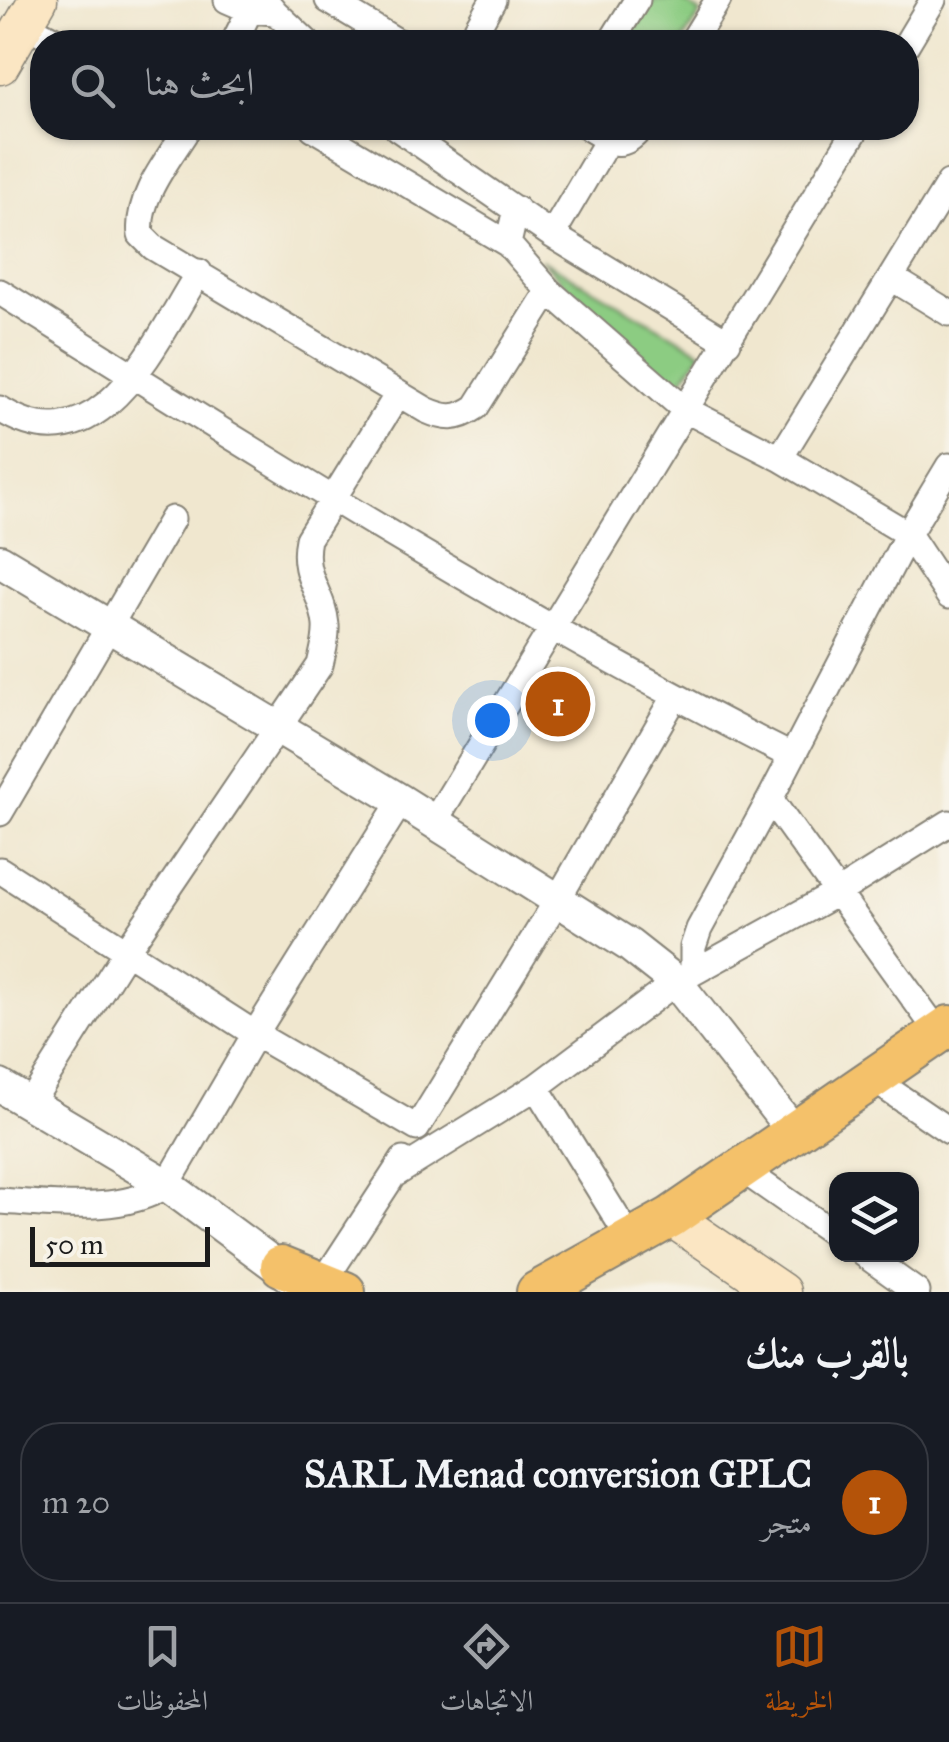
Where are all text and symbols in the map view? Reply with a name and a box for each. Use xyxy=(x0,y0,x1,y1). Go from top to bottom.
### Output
search box xyxy=(30,30,919,140)
icon: search xyxy=(65,58,120,113)
text: ابحث هنا xyxy=(145,59,255,105)
pin: 1 xyxy=(526,666,590,742)
your location xyxy=(467,695,518,746)
map controls xyxy=(829,1172,919,1262)
button: layers xyxy=(829,1172,919,1262)
scale bar xyxy=(30,1222,210,1266)
text: 50 m xyxy=(45,1227,104,1262)
text: بالقرب منك xyxy=(745,1327,909,1379)
text: SARL Menad conversion GPLC xyxy=(304,1451,812,1497)
text: 20 m xyxy=(42,1483,110,1522)
text: 1 xyxy=(868,1483,881,1522)
text: متجر xyxy=(761,1503,812,1542)
tab: المحفوظات xyxy=(116,1619,208,1728)
tab: الاتجاهات xyxy=(440,1619,533,1728)
tab: الخريطة xyxy=(765,1619,833,1728)

